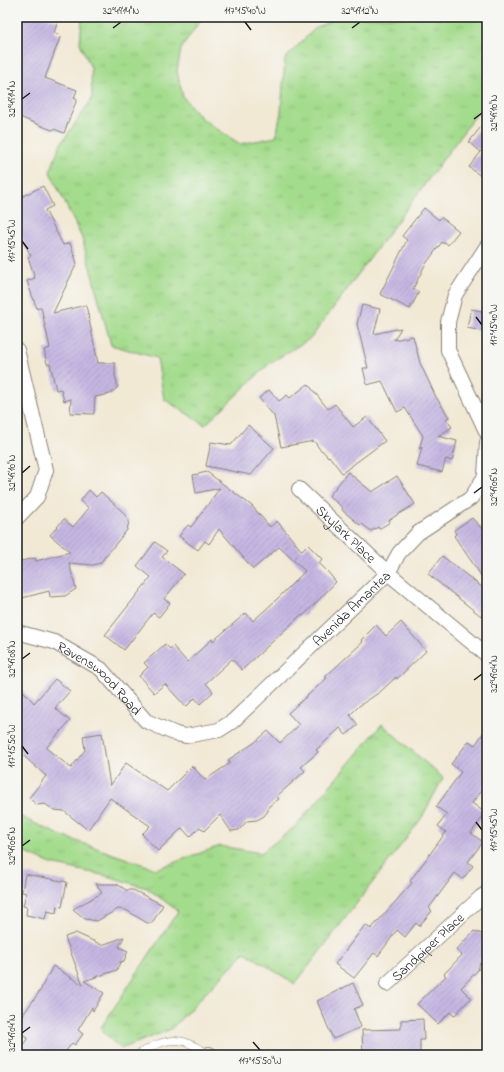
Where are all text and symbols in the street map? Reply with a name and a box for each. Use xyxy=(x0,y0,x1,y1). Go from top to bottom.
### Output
text: 32°49'14"N xyxy=(103,4,139,19)
text: 117°15'40"W xyxy=(224,4,266,19)
text: 32°49'12"N xyxy=(341,4,379,19)
text: 32°49'14"N xyxy=(5,81,20,117)
text: 32°49'10"N xyxy=(487,94,502,131)
text: 117°15'45"W xyxy=(5,219,20,263)
text: 117°15'40"W xyxy=(487,304,502,346)
text: 32°49'10"N xyxy=(5,454,20,491)
text: 32°49'06"N xyxy=(487,468,502,506)
street label: Skylark Place xyxy=(310,501,381,569)
street label: Avenida Amantea xyxy=(308,566,396,652)
street label: Ravenswood Road xyxy=(53,637,146,721)
text: 32°49'08"N xyxy=(5,640,20,678)
text: 32°49'04"N xyxy=(487,655,502,693)
text: 117°15'50"W xyxy=(5,724,20,768)
text: 117°15'45"W xyxy=(487,808,502,852)
text: 32°49'06"N xyxy=(5,827,20,865)
street label: Sandpiper Place xyxy=(387,908,470,987)
text: 32°49'04"N xyxy=(5,1014,20,1052)
text: 117°15'50"W xyxy=(238,1054,282,1069)

